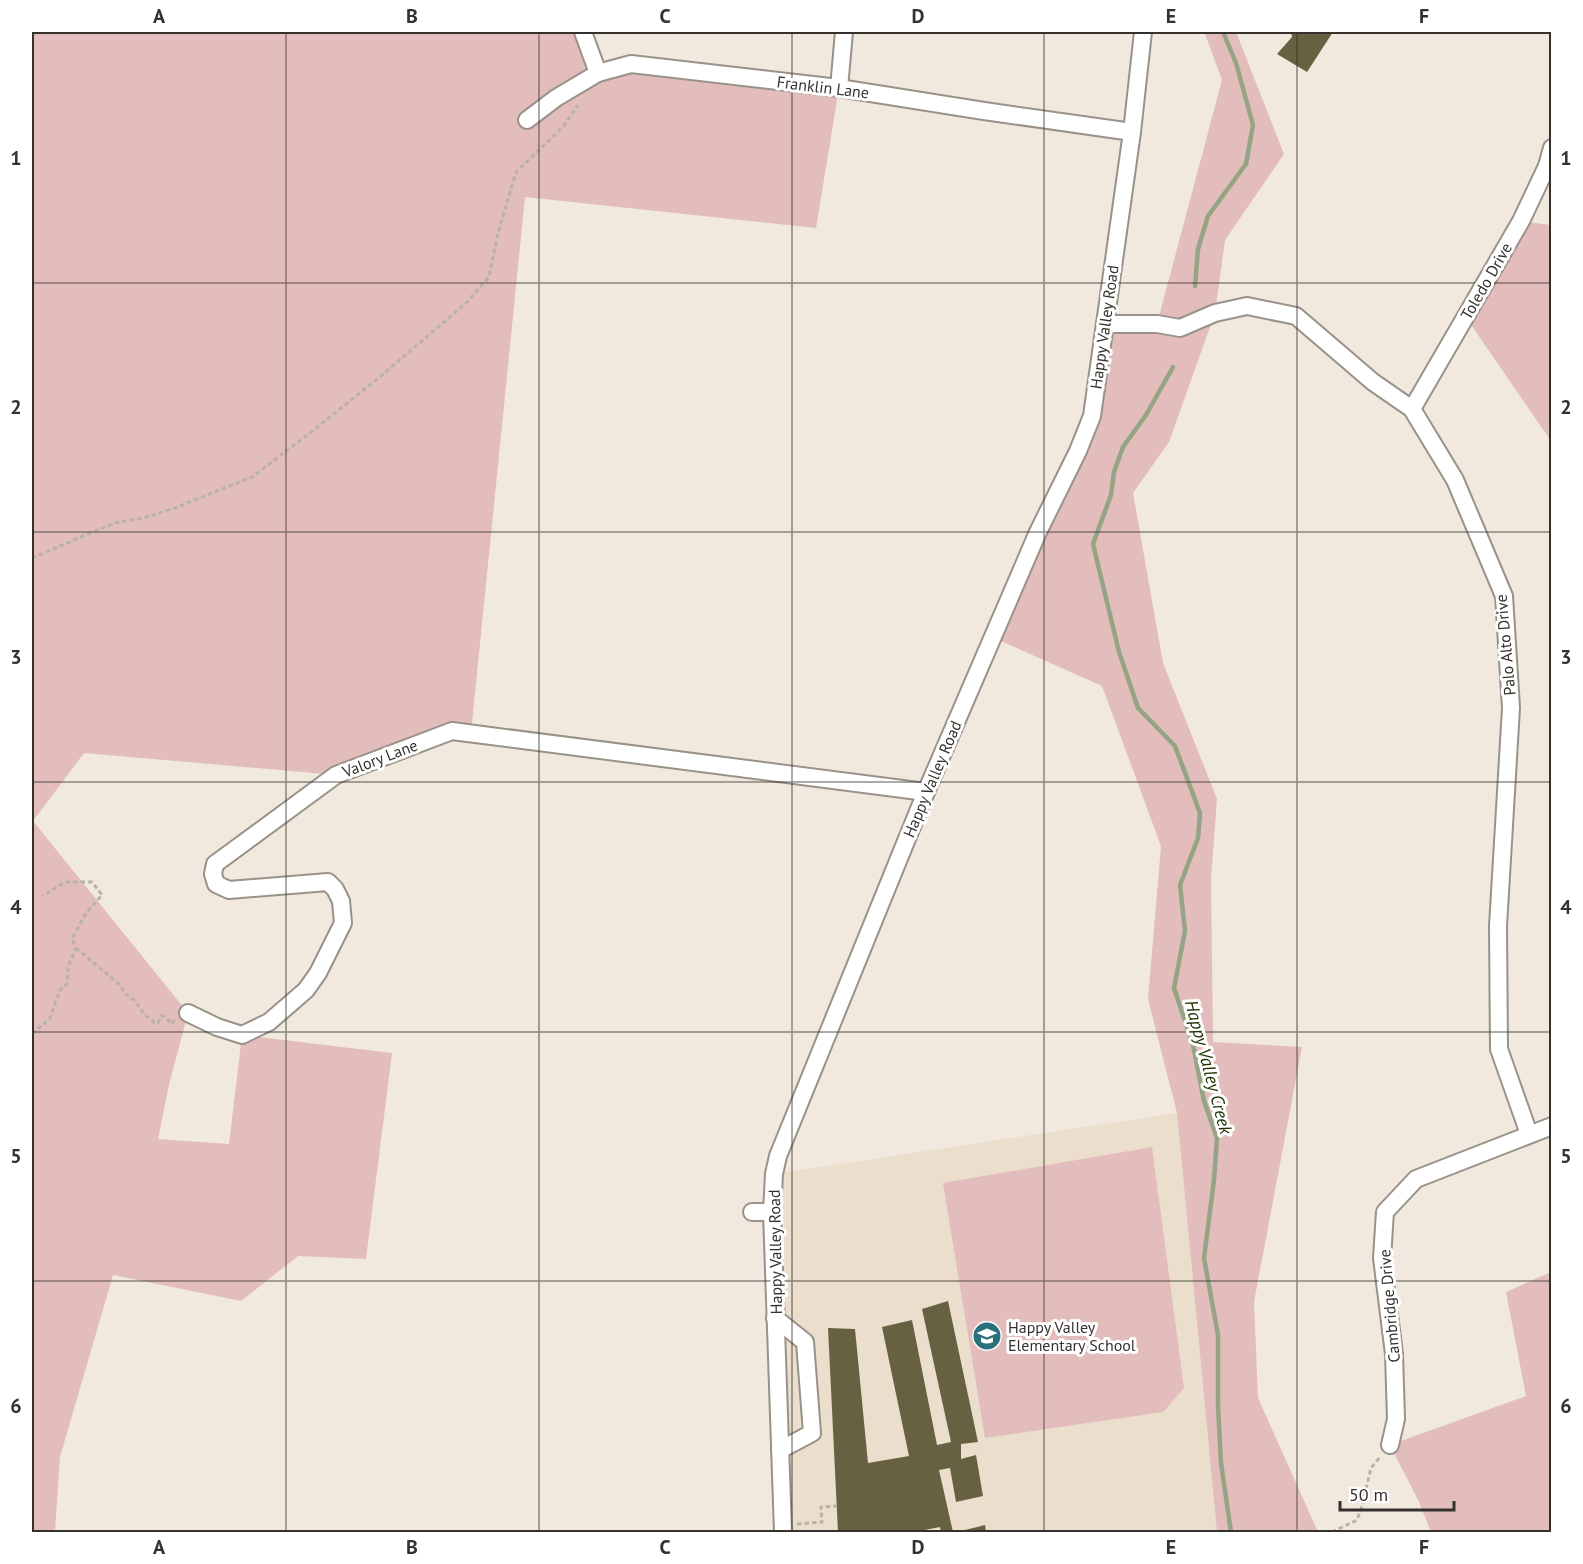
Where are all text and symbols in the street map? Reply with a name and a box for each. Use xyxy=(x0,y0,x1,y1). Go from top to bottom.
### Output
text: A xyxy=(153,3,166,29)
text: B xyxy=(406,3,418,29)
text: C xyxy=(659,3,671,29)
text: D xyxy=(912,3,925,29)
text: E xyxy=(1166,3,1176,29)
text: F xyxy=(1419,3,1429,29)
street label: Franklin Lane xyxy=(776,71,870,103)
text: 1 xyxy=(10,145,22,171)
text: 1 xyxy=(1560,145,1572,171)
street label: Toledo Drive xyxy=(1456,239,1516,323)
street label: Happy Valley Road xyxy=(1085,264,1123,390)
text: 2 xyxy=(10,394,22,420)
text: 2 xyxy=(1560,394,1572,420)
street label: Palo Alto Drive xyxy=(1491,594,1519,696)
text: 3 xyxy=(10,644,22,670)
text: 3 xyxy=(1560,644,1572,670)
street label: Happy Valley Road xyxy=(898,718,966,840)
street label: Valory Lane xyxy=(339,735,420,782)
text: 4 xyxy=(10,894,22,920)
text: 4 xyxy=(1560,894,1572,920)
water label: Happy Valley Creek xyxy=(1180,997,1238,1137)
text: 5 xyxy=(10,1143,22,1169)
text: 5 xyxy=(1560,1143,1572,1169)
street label: Happy Valley Road xyxy=(764,1189,786,1315)
street label: Cambridge Drive xyxy=(1374,1249,1404,1363)
place label: Happy Valley Elementary School xyxy=(1008,1317,1136,1355)
school or university icon: Happy Valley Elementary School xyxy=(971,1320,1003,1352)
text: 6 xyxy=(10,1393,22,1419)
text: 6 xyxy=(1560,1393,1572,1419)
scale bar xyxy=(1340,1474,1454,1512)
text: 50 m xyxy=(1349,1483,1388,1506)
text: A xyxy=(153,1534,166,1560)
text: B xyxy=(406,1534,418,1560)
text: C xyxy=(659,1534,671,1560)
text: D xyxy=(912,1534,925,1560)
text: E xyxy=(1166,1534,1176,1560)
text: F xyxy=(1419,1534,1429,1560)

